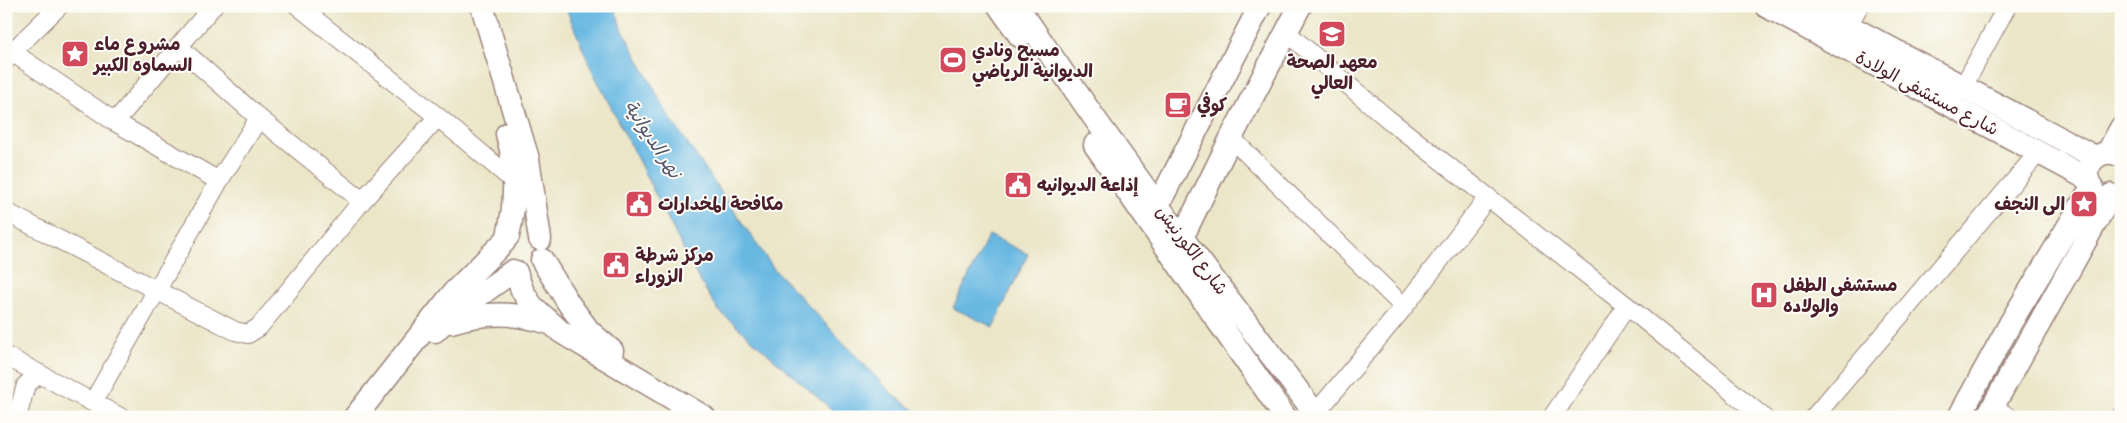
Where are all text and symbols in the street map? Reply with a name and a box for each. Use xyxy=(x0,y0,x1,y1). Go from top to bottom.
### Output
school or university icon: معهد الصحة العالي xyxy=(1317,19,1347,49)
place label: مشروع ماء السماوه الكبير xyxy=(92,33,192,76)
place icon: مشروع ماء السماوه الكبير xyxy=(60,39,90,69)
place label: مسبح ونادي الديوانية الرياضي xyxy=(972,39,1093,87)
sports icon: مسبح ونادي الديوانية الرياضي xyxy=(938,45,968,75)
street label: شارع مستشفى الولادة xyxy=(1851,46,2002,141)
place label: معهد الصحة العالي xyxy=(1286,51,1378,99)
cafe icon: كوفي xyxy=(1163,90,1193,120)
place label: كوفي xyxy=(1197,92,1227,118)
water label: نهر الديوانية xyxy=(619,96,688,184)
public building icon: إذاعة الديوانيه xyxy=(1003,170,1033,200)
place label: إذاعة الديوانيه xyxy=(1037,174,1138,197)
public building icon: مكافحة المخدارات xyxy=(624,189,654,219)
place icon: الى النجف xyxy=(2069,189,2099,219)
place label: مكافحة المخدارات xyxy=(658,193,783,215)
place label: الى النجف xyxy=(1994,193,2065,216)
street label: شارع الكورنيش xyxy=(1150,201,1233,300)
place label: مركز شرطة الزوراء xyxy=(635,244,714,288)
public building icon: مركز شرطة الزوراء xyxy=(601,250,631,280)
place label: مستشفى الطفل والولاده xyxy=(1783,274,1898,318)
hospital icon: مستشفى الطفل والولاده xyxy=(1749,280,1779,310)

